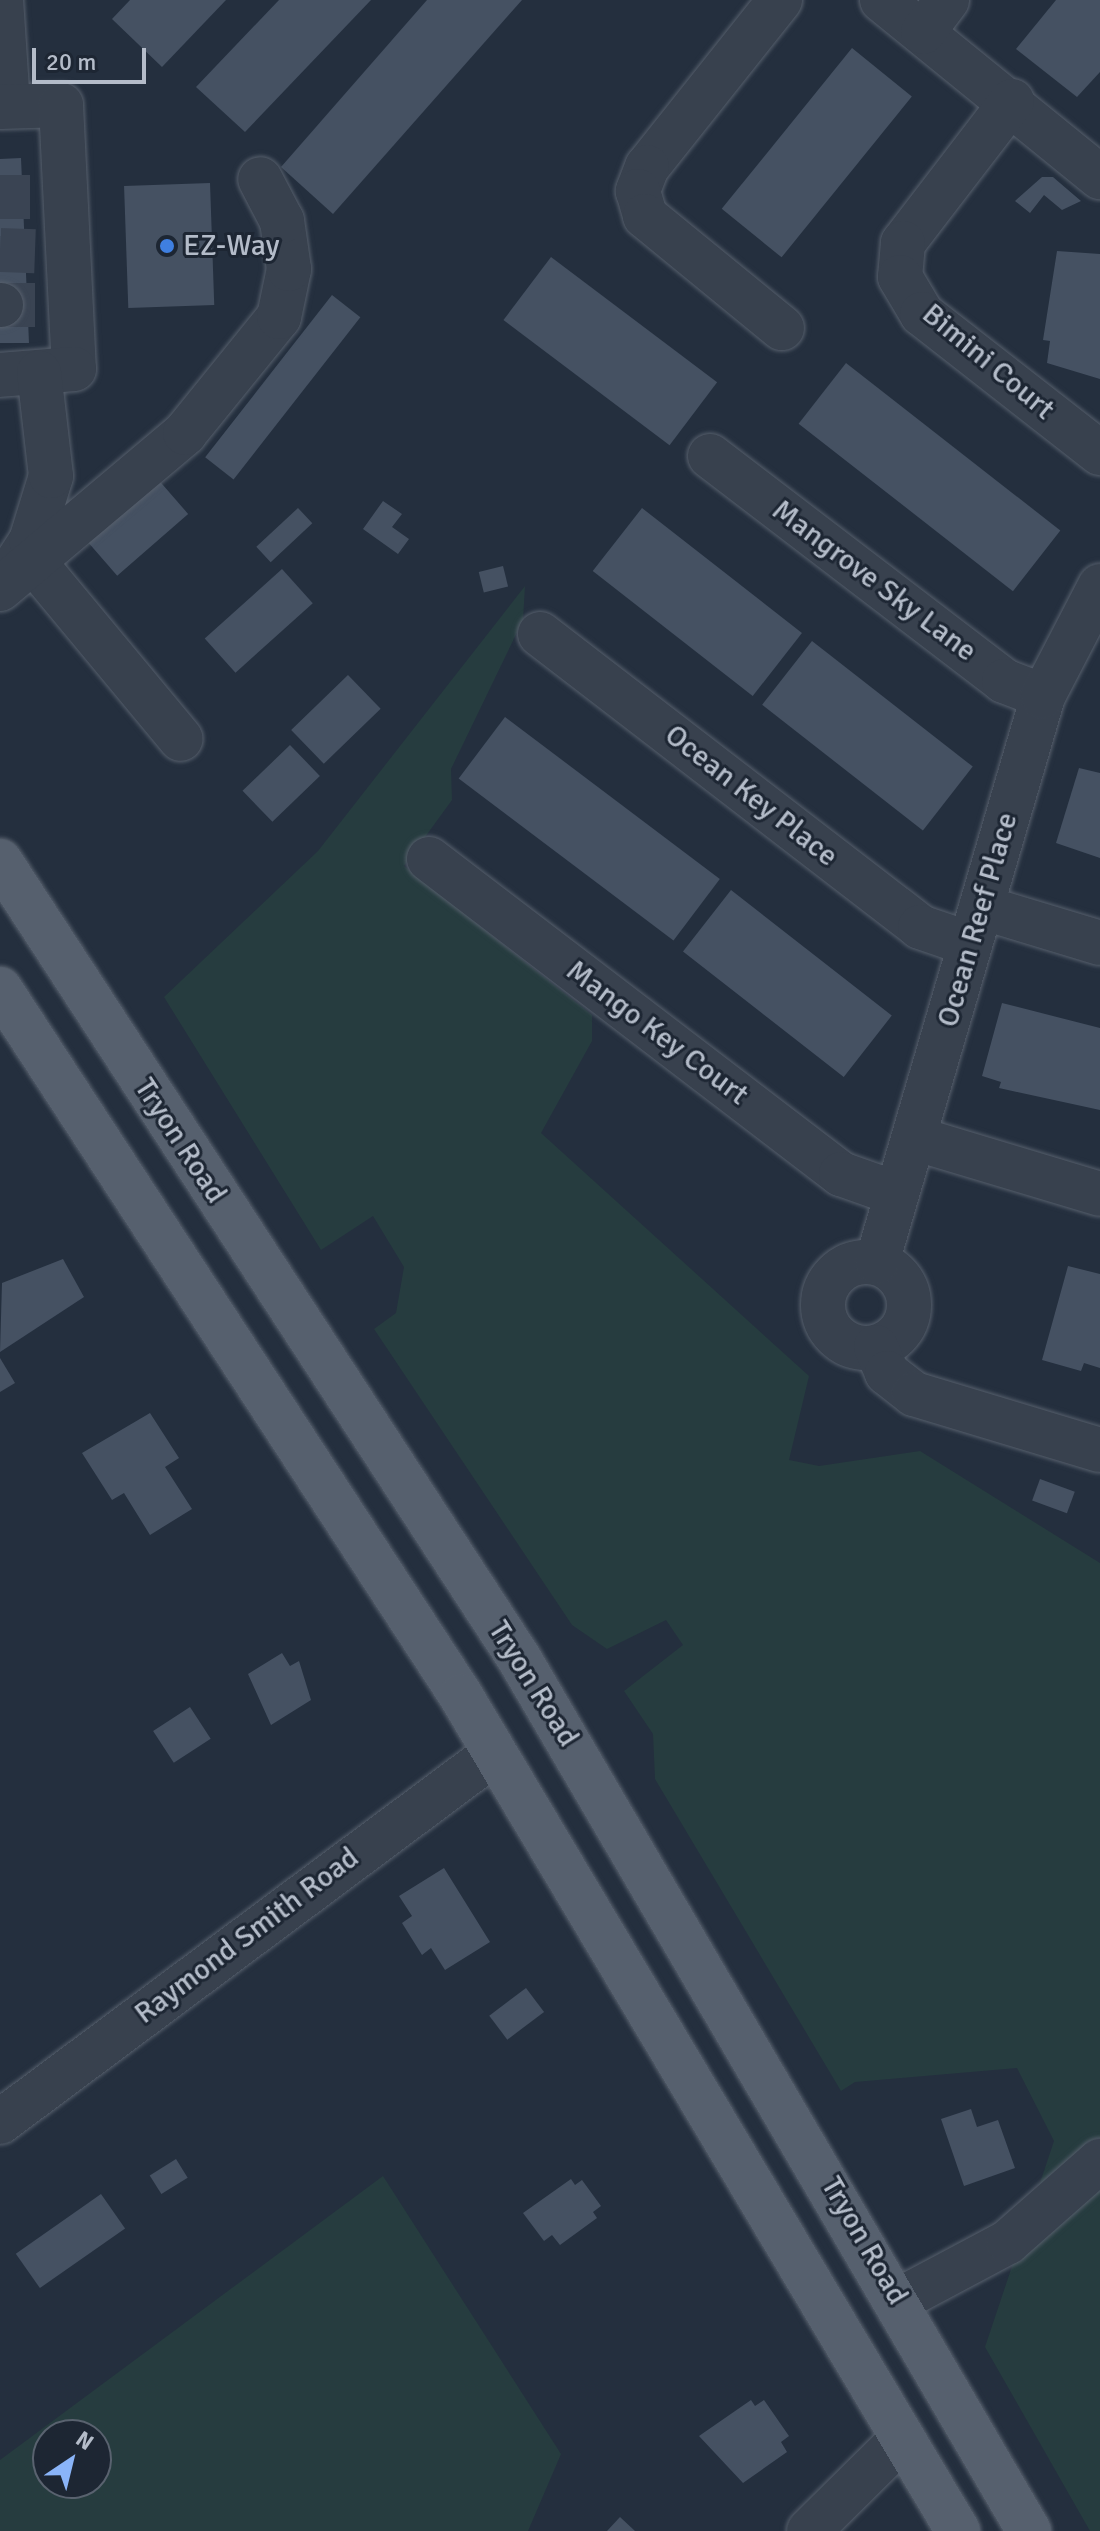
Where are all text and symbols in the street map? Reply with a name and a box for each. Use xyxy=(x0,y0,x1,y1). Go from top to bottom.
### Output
scale bar xyxy=(36,32,150,82)
text: 20 m xyxy=(46,47,96,77)
place label: EZ-Way xyxy=(183,228,280,264)
marker: EZ-Way xyxy=(158,237,176,255)
street label: Bimini Court xyxy=(915,296,1061,428)
street label: Mangrove Sky Lane xyxy=(765,492,983,670)
street label: Ocean Key Place xyxy=(657,717,845,875)
street label: Ocean Reef Place xyxy=(930,809,1026,1031)
street label: Mango Key Court xyxy=(559,953,755,1113)
street label: Tryon Road xyxy=(126,1072,234,1210)
street label: Tryon Road xyxy=(480,1614,586,1754)
street label: Raymond Smith Road xyxy=(128,1840,366,2032)
street label: Tryon Road xyxy=(813,2171,915,2311)
north arrow xyxy=(32,2419,112,2499)
text: N xyxy=(71,2425,99,2456)

